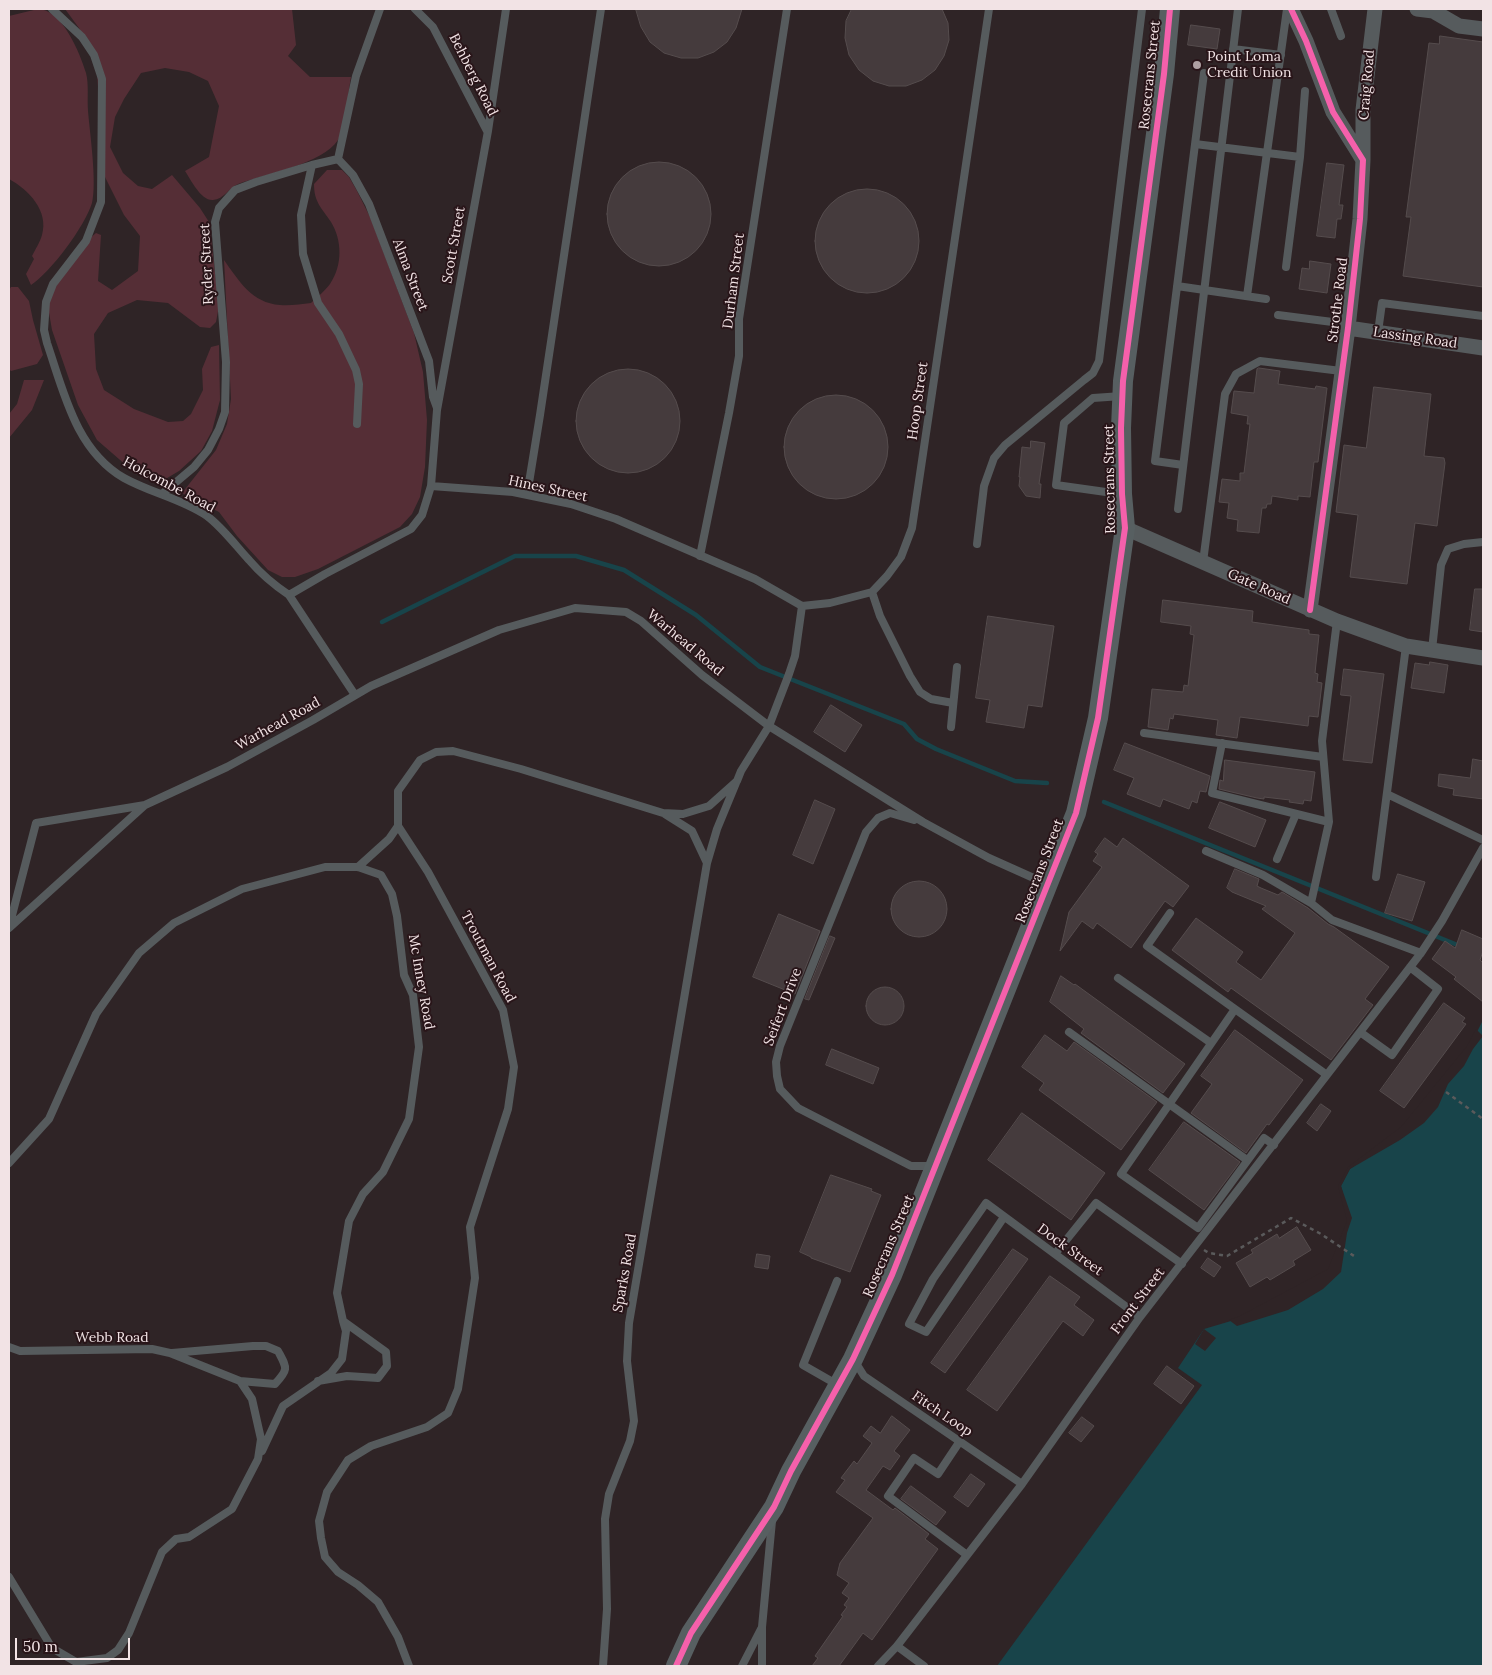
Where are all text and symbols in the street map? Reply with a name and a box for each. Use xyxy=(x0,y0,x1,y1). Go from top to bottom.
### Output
street label: Rosecrans Street xyxy=(1136,19,1164,131)
street label: Behberg Road xyxy=(445,31,501,119)
place label: Point Loma Credit Union xyxy=(1207,49,1292,82)
street label: Craig Road xyxy=(1356,49,1378,121)
marker: Point Loma Credit Union xyxy=(1191,59,1203,71)
street label: Scott Street xyxy=(439,205,469,285)
street label: Ryder Street xyxy=(196,223,218,305)
street label: Durham Street xyxy=(720,232,748,330)
street label: Alma Street xyxy=(389,237,431,313)
street label: Strothe Road xyxy=(1324,257,1352,343)
street label: Lassing Road xyxy=(1372,324,1458,352)
street label: Hoop Street xyxy=(904,361,932,441)
street label: Rosecrans Street xyxy=(1101,424,1119,534)
street label: Holcombe Road xyxy=(120,454,218,516)
street label: Hines Street xyxy=(507,472,589,506)
street label: Gate Road xyxy=(1225,566,1293,608)
street label: Warhead Road xyxy=(643,606,727,680)
street label: Warhead Road xyxy=(233,694,323,754)
street label: Rosecrans Street xyxy=(1012,817,1068,925)
street label: Troutman Road xyxy=(457,908,519,1006)
street label: Mc Inney Road xyxy=(404,933,438,1031)
street label: Seifert Drive xyxy=(760,966,806,1048)
street label: Rosecrans Street xyxy=(860,1192,918,1300)
street label: Dock Street xyxy=(1034,1221,1106,1279)
street label: Sparks Road xyxy=(610,1232,640,1314)
street label: Front Street xyxy=(1108,1264,1168,1338)
street label: Webb Road xyxy=(75,1330,149,1346)
street label: Fitch Loop xyxy=(908,1388,976,1440)
scale bar xyxy=(18,1628,132,1660)
text: 50 m xyxy=(23,1637,58,1656)

